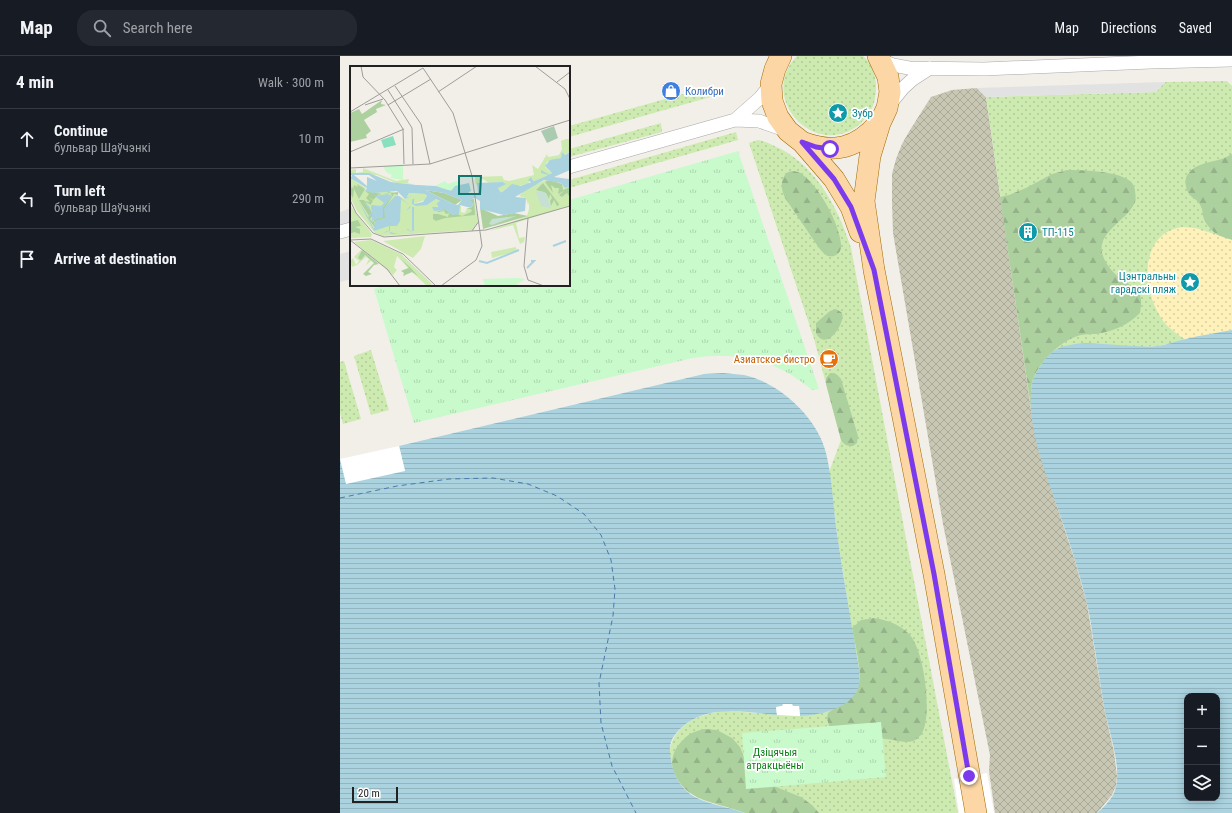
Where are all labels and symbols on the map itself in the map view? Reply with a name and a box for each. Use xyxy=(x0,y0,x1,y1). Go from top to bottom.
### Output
inset map xyxy=(350,66,570,286)
shop icon: Колибри xyxy=(660,80,682,102)
place label: Колибри xyxy=(685,85,724,98)
place icon: Зубр xyxy=(827,102,849,124)
place label: Зубр xyxy=(852,107,873,120)
route start xyxy=(821,140,839,158)
building icon: ТП-115 xyxy=(1017,221,1039,243)
place label: ТП-115 xyxy=(1042,226,1074,239)
place label: Цэнтральны гарадскі пляж xyxy=(1111,270,1177,296)
place icon: Цэнтральны гарадскі пляж xyxy=(1179,271,1201,293)
cafe icon: Азиатское бистро xyxy=(818,348,840,370)
place label: Азиатское бистро xyxy=(734,353,815,366)
park label: Дзіцячыя атракцыёны xyxy=(746,746,804,772)
route end xyxy=(960,767,978,785)
scale bar xyxy=(352,785,398,804)

